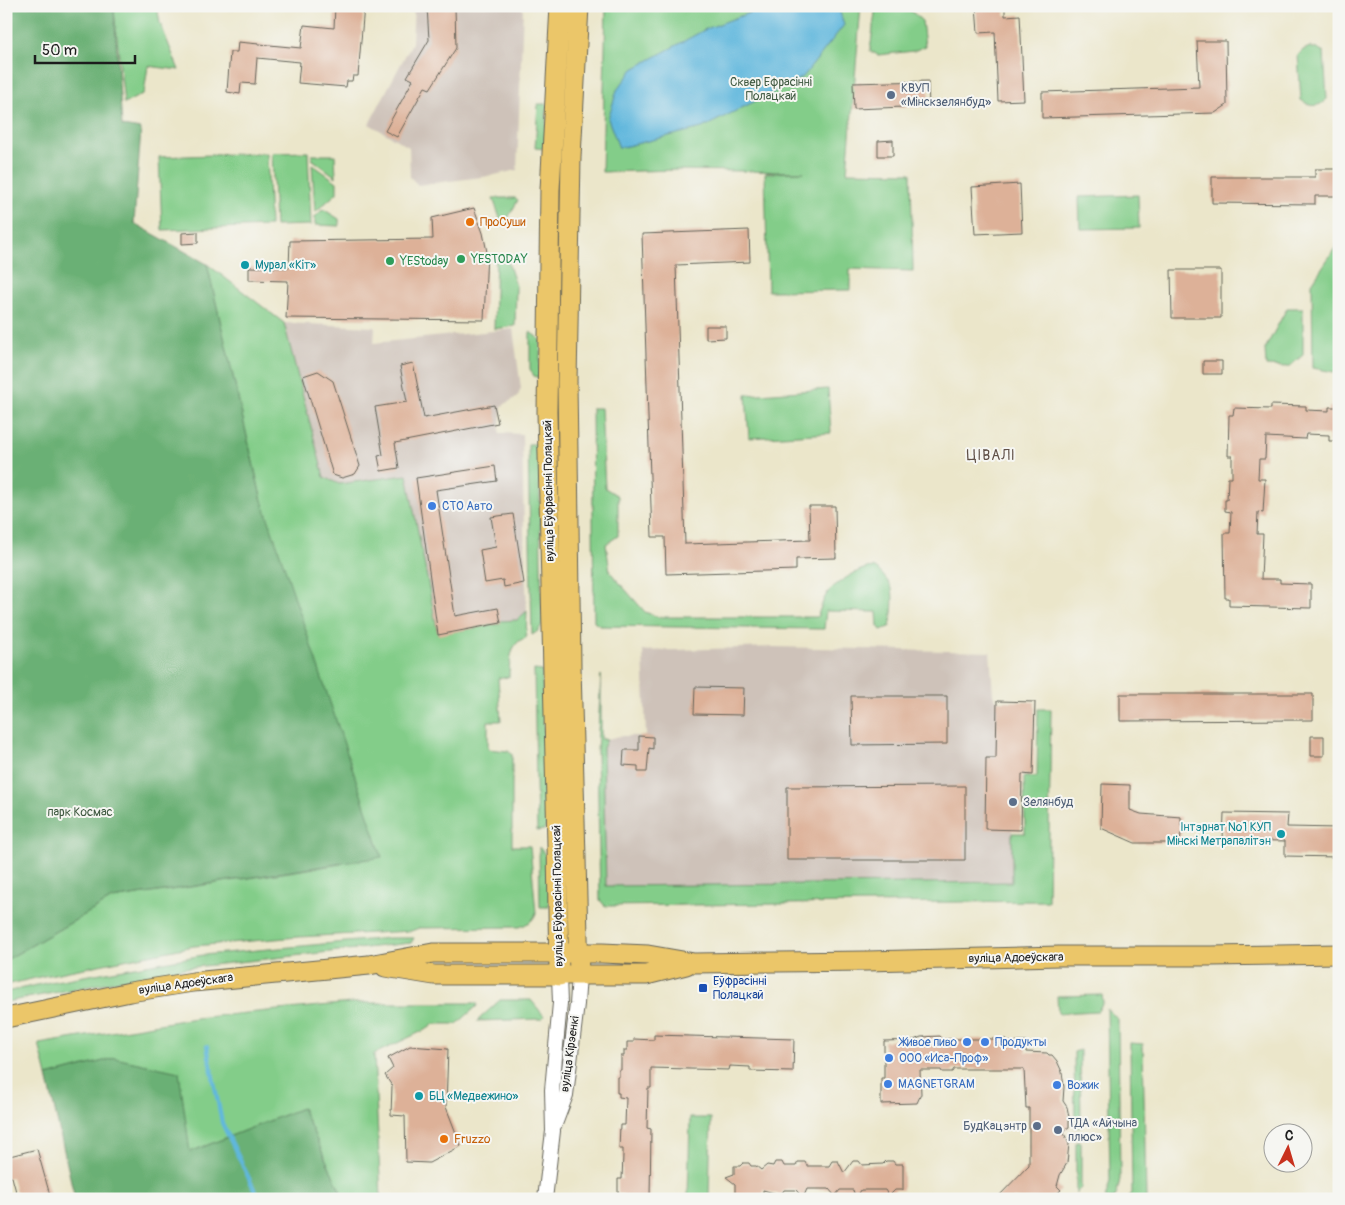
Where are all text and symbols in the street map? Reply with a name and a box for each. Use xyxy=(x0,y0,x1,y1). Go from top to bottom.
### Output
scale bar xyxy=(35,32,135,64)
text: 50 m xyxy=(42,41,77,60)
park label: Сквер Ефрасінні Полацкай xyxy=(730,75,812,104)
place label: КВУП «Мінскзелянбуд» xyxy=(901,81,991,110)
marker: КВУП «Мінскзелянбуд» xyxy=(885,89,897,101)
place label: ПроСуши xyxy=(480,215,526,230)
marker: ПроСуши xyxy=(464,216,476,228)
place label: YESTODAY xyxy=(470,252,528,267)
marker: YESTODAY xyxy=(455,253,467,265)
place label: YEStoday xyxy=(399,254,448,269)
marker: YEStoday xyxy=(384,255,396,267)
place label: Мурал «Кіт» xyxy=(255,258,316,273)
marker: Мурал «Кіт» xyxy=(239,259,251,271)
street label: вуліца Еўфрасінні Полацкай xyxy=(540,420,558,562)
district label: ЦІВАЛІ xyxy=(966,447,1016,464)
place label: СТО Авто xyxy=(442,499,493,514)
marker: СТО Авто xyxy=(426,500,438,512)
place label: Зелянбуд xyxy=(1023,795,1074,810)
marker: Зелянбуд xyxy=(1007,796,1019,808)
park label: парк Космас xyxy=(47,805,113,820)
place label: Інтэрнат №1 КУП Мінскі Метрапалітэн xyxy=(1167,820,1271,849)
street label: вуліца Еўфрасінні Полацкай xyxy=(549,825,567,967)
marker: Інтэрнат №1 КУП Мінскі Метрапалітэн xyxy=(1275,828,1287,840)
street label: вуліца Адоеўскага xyxy=(968,950,1064,966)
street label: вуліца Адоеўскага xyxy=(138,970,235,998)
place label: Еўфрасінні Полацкай xyxy=(713,974,766,1003)
marker: Еўфрасінні Полацкай xyxy=(697,982,709,994)
street label: вуліца Кірэенкі xyxy=(557,1015,583,1093)
place label: Живое пиво xyxy=(898,1035,958,1050)
place label: Продукты xyxy=(995,1035,1047,1050)
marker: Живое пиво xyxy=(961,1036,973,1048)
marker: Продукты xyxy=(979,1036,991,1048)
place label: ООО «Иса-Проф» xyxy=(899,1051,988,1066)
marker: ООО «Иса-Проф» xyxy=(883,1052,895,1064)
place label: MAGNETGRAM xyxy=(898,1077,975,1092)
marker: MAGNETGRAM xyxy=(882,1078,894,1090)
place label: Вожик xyxy=(1067,1078,1099,1093)
marker: Вожик xyxy=(1051,1079,1063,1091)
place label: БЦ «Медвежино» xyxy=(429,1089,518,1104)
marker: БЦ «Медвежино» xyxy=(413,1090,425,1102)
place label: ТДА «Айчына плюс» xyxy=(1068,1116,1138,1145)
place label: БудКацэнтр xyxy=(963,1119,1027,1134)
marker: БудКацэнтр xyxy=(1031,1120,1043,1132)
north arrow xyxy=(1262,1122,1312,1172)
marker: ТДА «Айчына плюс» xyxy=(1052,1124,1064,1136)
text: С xyxy=(1284,1127,1294,1144)
place label: Fruzzo xyxy=(454,1132,491,1147)
marker: Fruzzo xyxy=(438,1133,450,1145)

